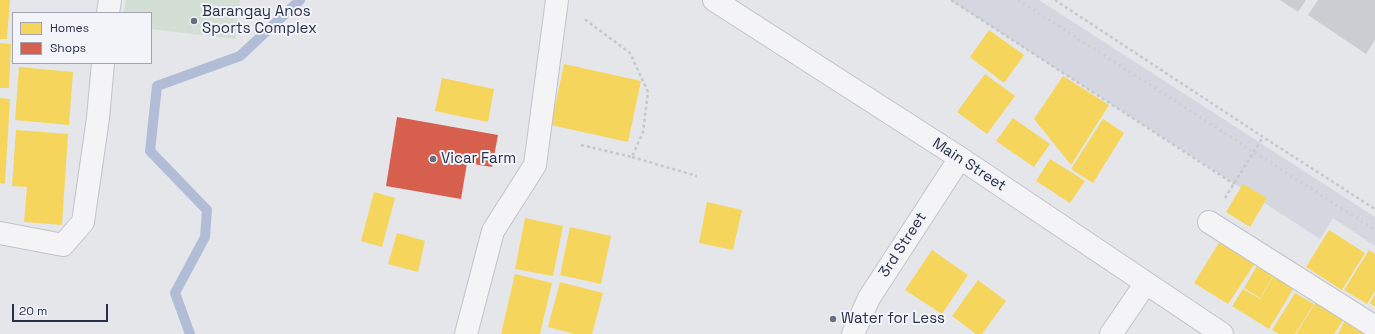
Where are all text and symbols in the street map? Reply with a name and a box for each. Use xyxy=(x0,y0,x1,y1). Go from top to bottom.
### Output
place label: Barangay Anos Sports Complex xyxy=(202,3,317,38)
legend xyxy=(12,12,152,64)
marker: Barangay Anos Sports Complex xyxy=(189,16,199,26)
text: Homes xyxy=(50,20,89,36)
text: Shops xyxy=(50,40,86,56)
street label: Main Street xyxy=(929,135,1009,195)
place label: Vicar Farm xyxy=(441,150,516,168)
marker: Vicar Farm xyxy=(428,154,438,164)
street label: 3rd Street xyxy=(875,209,931,281)
scale bar xyxy=(14,296,110,322)
text: 20 m xyxy=(19,303,47,319)
place label: Water for Less xyxy=(841,310,945,328)
marker: Water for Less xyxy=(828,314,838,324)

